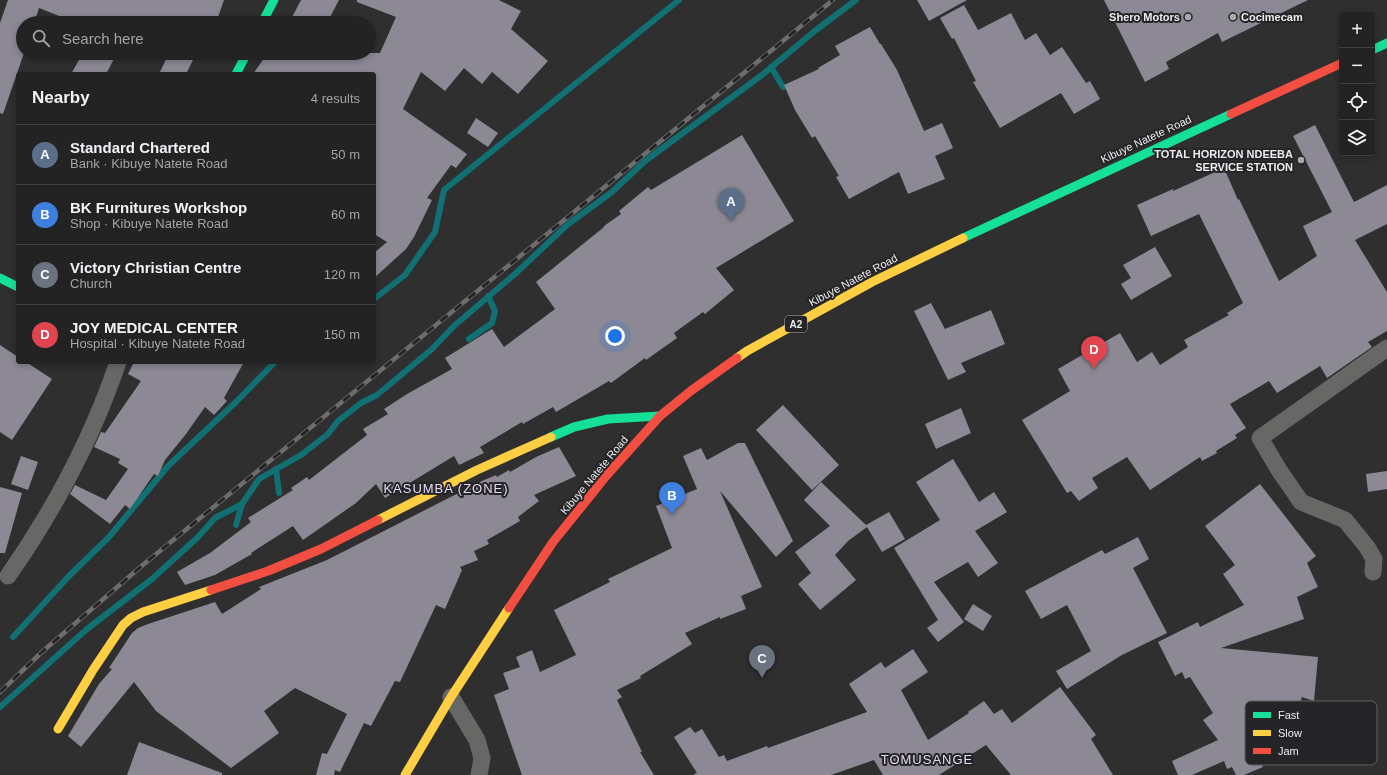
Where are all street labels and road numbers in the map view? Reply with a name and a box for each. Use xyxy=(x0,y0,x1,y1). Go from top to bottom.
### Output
street label: Kibuye Natete Road xyxy=(1099,113,1193,165)
street label: Kibuye Natete Road xyxy=(807,252,899,308)
road number: A2 xyxy=(785,316,807,332)
street label: Kibuye Natete Road xyxy=(558,433,630,517)

